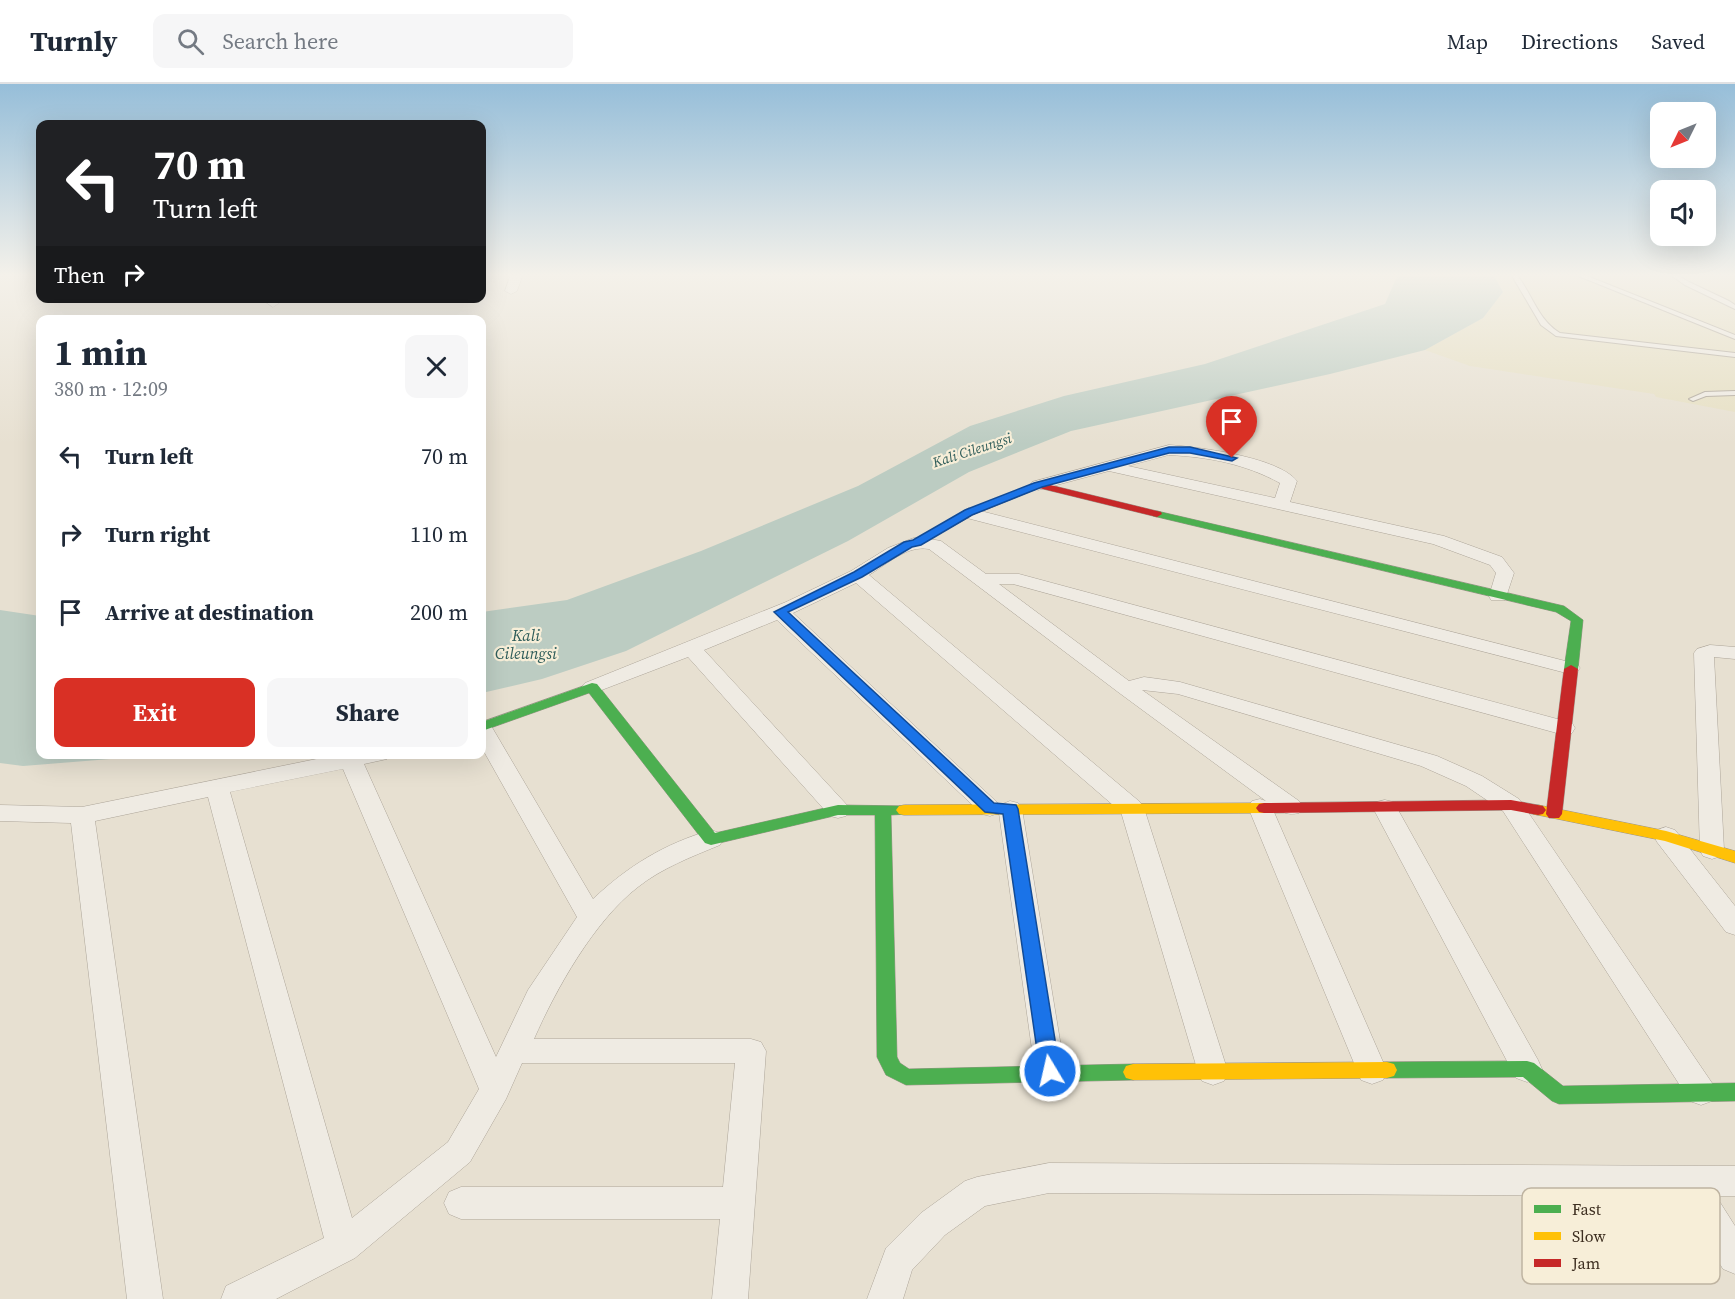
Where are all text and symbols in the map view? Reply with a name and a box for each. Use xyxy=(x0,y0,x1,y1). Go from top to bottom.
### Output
search box xyxy=(153,14,573,68)
text: Turnly xyxy=(30,22,117,60)
icon: search xyxy=(174,25,207,58)
text: Search here xyxy=(222,26,338,56)
text: Map xyxy=(1447,27,1488,56)
text: Directions xyxy=(1521,27,1618,56)
text: Saved xyxy=(1651,27,1705,56)
north arrow xyxy=(1650,102,1716,168)
map controls xyxy=(1650,102,1716,246)
text: 70 m xyxy=(153,135,246,193)
icon: left xyxy=(54,144,132,222)
button: sound xyxy=(1650,180,1716,246)
text: Turn left xyxy=(153,190,257,227)
icon: right xyxy=(117,258,150,291)
text: Then xyxy=(54,260,105,290)
text: 1 min xyxy=(54,328,147,377)
button: close xyxy=(405,335,468,398)
text: 380 m · 12:09 xyxy=(54,375,168,403)
pin xyxy=(1206,396,1257,458)
icon: arrive xyxy=(1215,405,1248,438)
water label: Kali Cileungsi xyxy=(929,428,1015,472)
icon: left xyxy=(54,440,87,473)
text: Turn left xyxy=(105,441,193,471)
text: 70 m xyxy=(421,441,468,471)
icon: right xyxy=(54,518,87,551)
text: Turn right xyxy=(105,519,210,549)
text: 110 m xyxy=(410,519,468,549)
icon: arrive xyxy=(54,596,87,629)
text: Arrive at destination xyxy=(105,597,314,627)
text: 200 m xyxy=(410,597,468,627)
water label: Kali Cileungsi xyxy=(495,624,557,664)
button: Exit xyxy=(54,678,255,747)
button: Share xyxy=(267,678,468,747)
position arrow xyxy=(1018,1039,1082,1103)
legend xyxy=(1522,1188,1720,1284)
text: Fast xyxy=(1572,1198,1602,1220)
text: Slow xyxy=(1572,1225,1607,1247)
text: Jam xyxy=(1571,1252,1600,1274)

